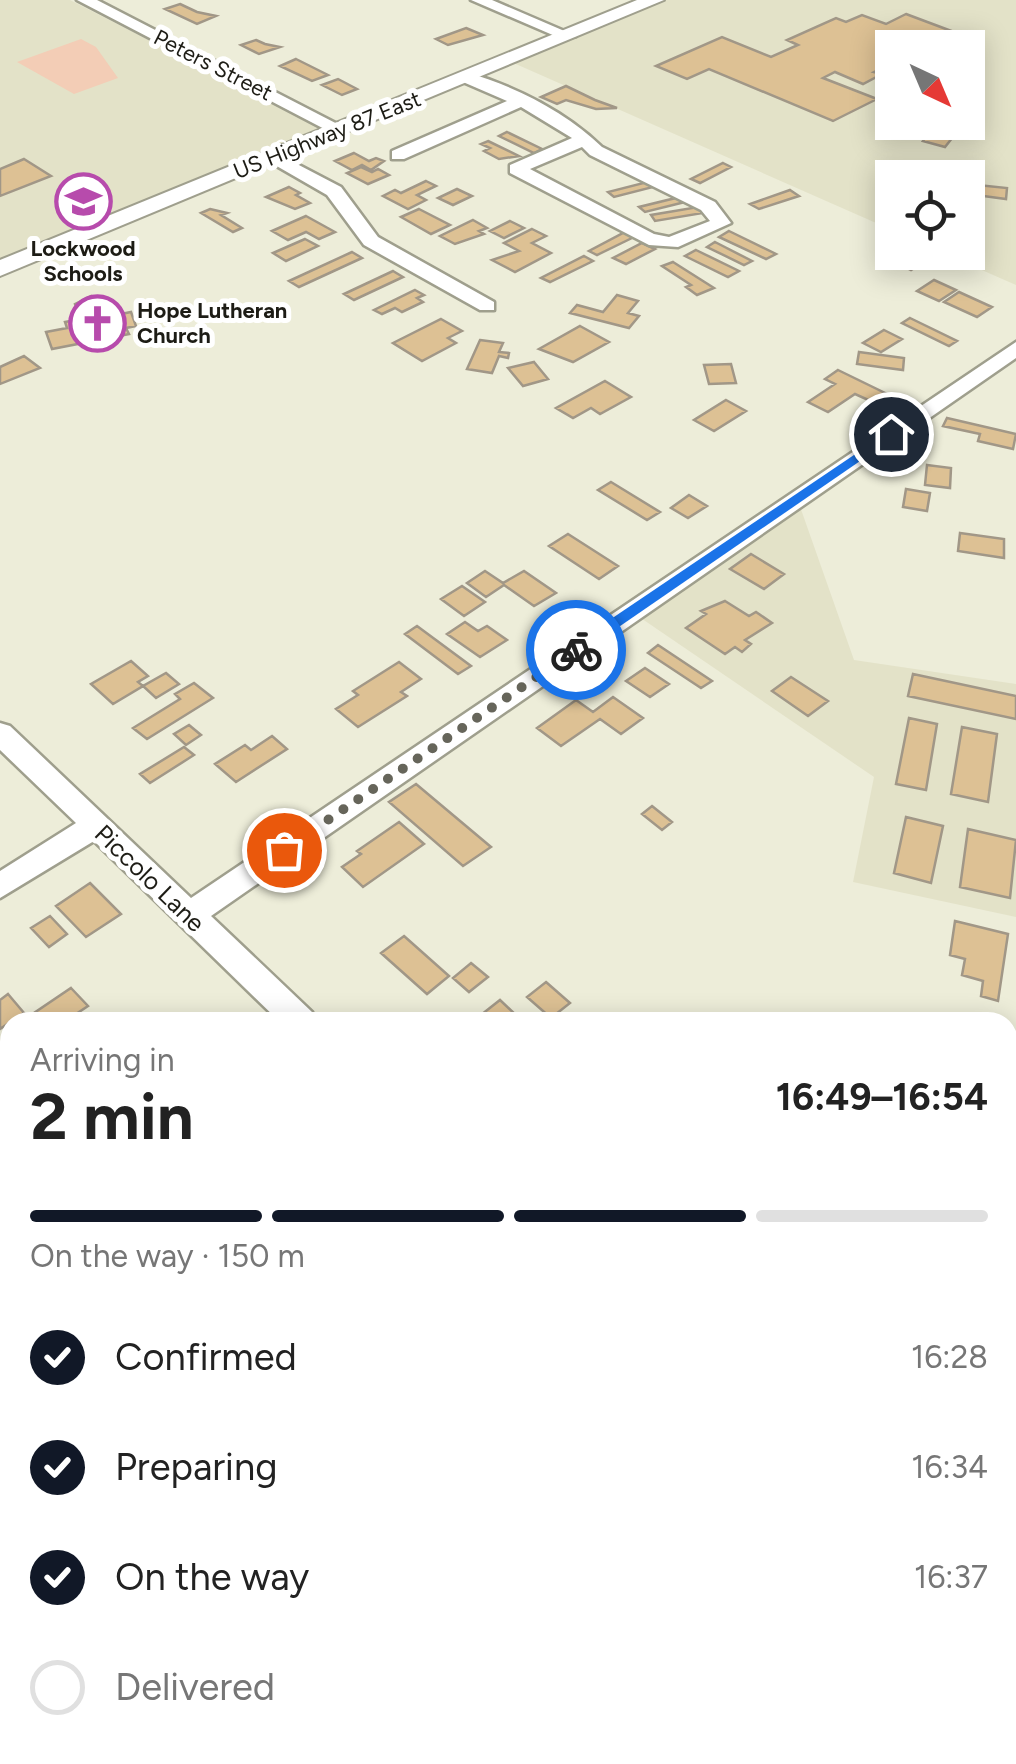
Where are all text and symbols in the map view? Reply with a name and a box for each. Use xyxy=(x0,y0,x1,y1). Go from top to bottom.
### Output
street label: Peters Street xyxy=(149,24,277,106)
north arrow xyxy=(875,30,985,140)
map controls xyxy=(875,30,985,270)
street label: US Highway 87 East xyxy=(229,85,425,185)
button: locate xyxy=(875,160,985,270)
school or university icon: Lockwood Schools xyxy=(53,171,113,231)
place label: Lockwood Schools xyxy=(30,235,136,287)
church icon: Hope Lutheran Church xyxy=(68,293,128,353)
place label: Hope Lutheran Church xyxy=(137,297,287,349)
pin xyxy=(849,392,934,477)
icon: home xyxy=(864,407,919,462)
courier xyxy=(526,600,626,700)
icon: bike xyxy=(549,623,604,678)
pin xyxy=(242,808,327,893)
street label: Piccolo Lane xyxy=(89,818,211,938)
icon: bag xyxy=(257,823,312,878)
text: Arriving in xyxy=(30,1041,175,1079)
text: 16:49–16:54 xyxy=(776,1074,988,1120)
text: 2 min xyxy=(30,1077,194,1155)
text: On the way · 150 m xyxy=(30,1237,305,1275)
icon: check xyxy=(30,1330,85,1385)
text: Confirmed xyxy=(115,1334,297,1380)
text: 16:28 xyxy=(911,1338,988,1376)
icon: check xyxy=(30,1440,85,1495)
text: Preparing xyxy=(115,1444,277,1490)
text: 16:34 xyxy=(911,1448,988,1486)
icon: check xyxy=(30,1550,85,1605)
text: On the way xyxy=(115,1554,309,1600)
text: 16:37 xyxy=(914,1558,988,1596)
text: Delivered xyxy=(115,1664,275,1710)

